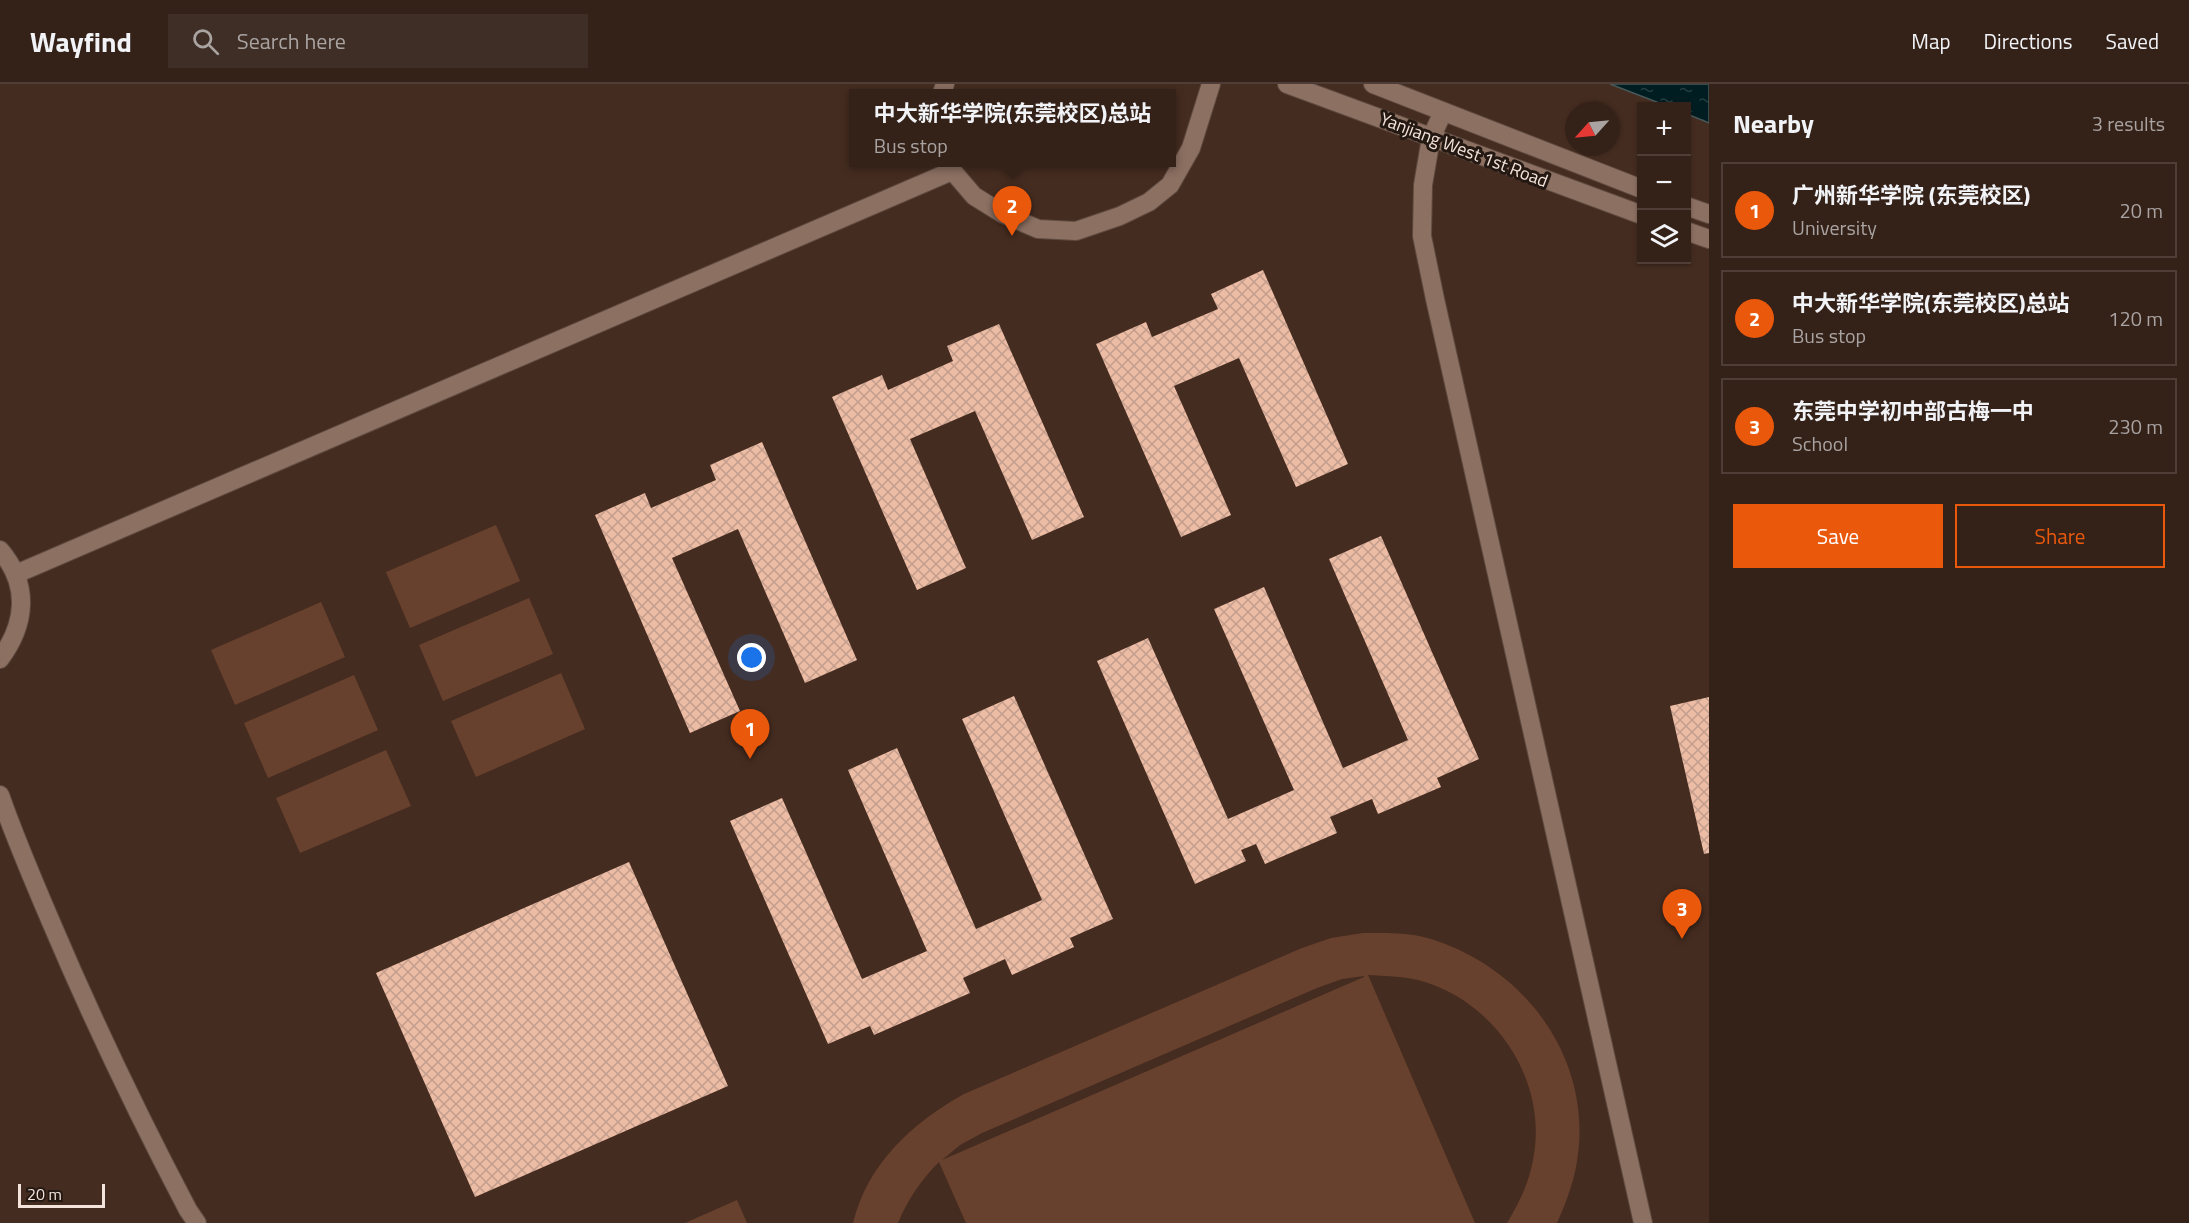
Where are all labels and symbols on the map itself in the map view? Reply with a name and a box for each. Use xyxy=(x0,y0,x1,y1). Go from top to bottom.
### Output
north arrow xyxy=(1565,102,1619,156)
street label: Yanjiang West 1st Road xyxy=(1376,105,1552,194)
pin: 2 xyxy=(992,186,1032,236)
your location xyxy=(737,643,766,672)
pin: 1 xyxy=(730,710,770,759)
pin: 3 xyxy=(1662,890,1702,939)
scale bar xyxy=(18,1181,105,1208)

